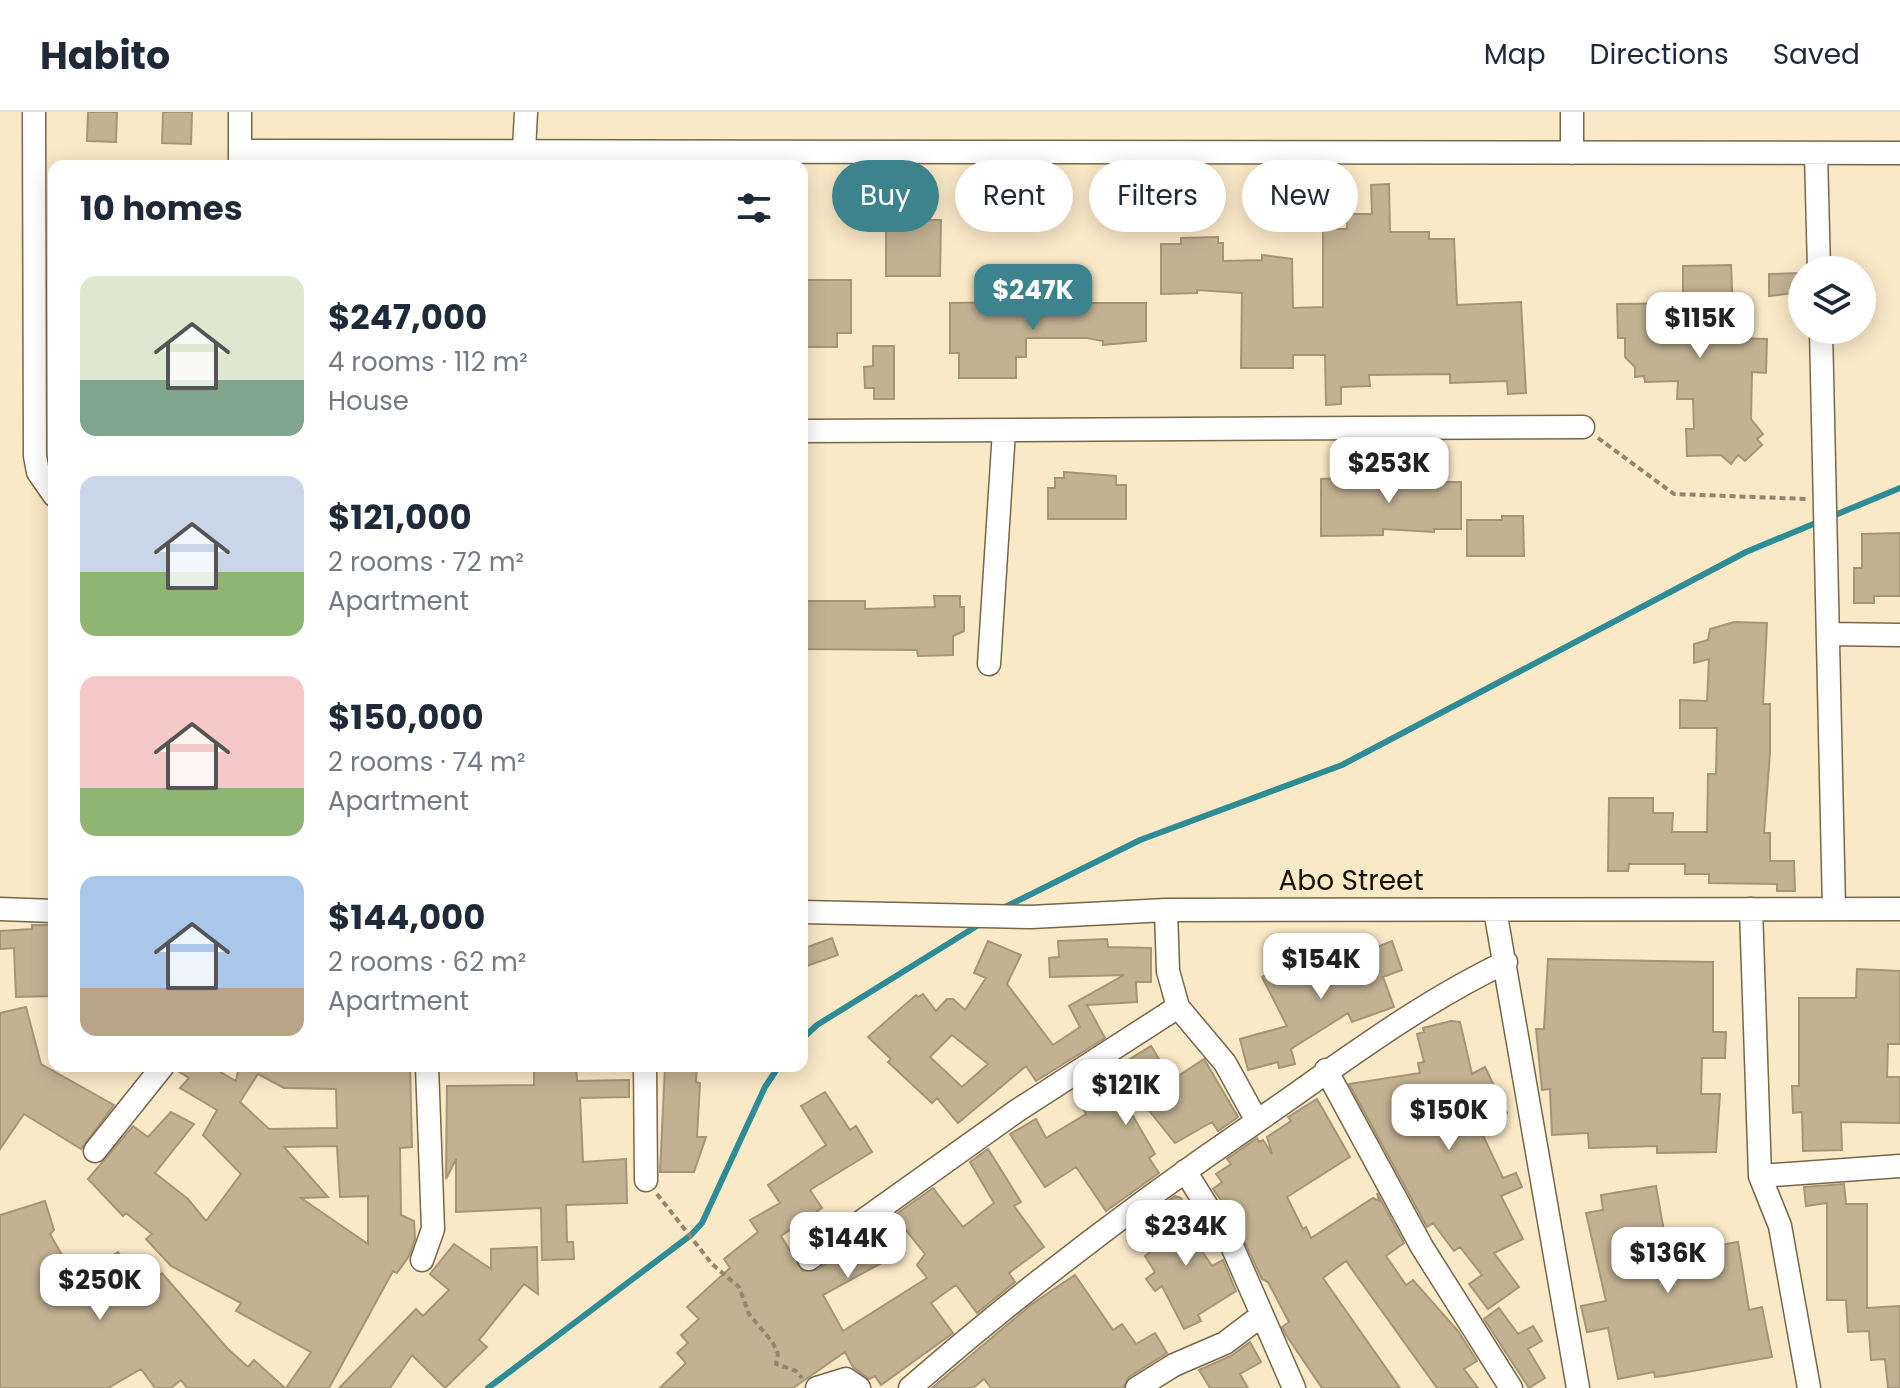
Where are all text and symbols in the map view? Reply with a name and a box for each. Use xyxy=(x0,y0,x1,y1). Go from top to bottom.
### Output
text: Habito xyxy=(40,29,170,82)
text: Map xyxy=(1484,35,1546,74)
text: Directions xyxy=(1590,35,1729,74)
text: Saved xyxy=(1773,35,1860,74)
chip: Buy xyxy=(832,160,939,232)
chip: Rent xyxy=(955,160,1073,232)
chip: Filters xyxy=(1089,160,1226,232)
chip: New xyxy=(1242,160,1358,232)
text: 10 homes xyxy=(80,184,243,232)
icon: filters xyxy=(732,186,776,230)
map controls xyxy=(1788,256,1876,344)
button: layers xyxy=(1788,256,1876,344)
pin: $247K xyxy=(977,264,1089,332)
text: $247K xyxy=(992,272,1074,308)
pin: $115K xyxy=(1644,292,1756,360)
text: $247,000 xyxy=(328,293,487,341)
text: $115K xyxy=(1664,300,1736,336)
icon: home xyxy=(144,308,240,404)
text: 4 rooms · 112 m² xyxy=(328,344,528,380)
text: House xyxy=(328,383,409,419)
pin: $253K xyxy=(1333,437,1445,505)
text: $253K xyxy=(1348,445,1430,481)
text: $121,000 xyxy=(328,493,472,541)
icon: home xyxy=(144,508,240,604)
text: 2 rooms · 72 m² xyxy=(328,544,524,580)
text: Apartment xyxy=(328,583,469,619)
text: $150,000 xyxy=(328,693,484,741)
icon: home xyxy=(144,708,240,804)
text: 2 rooms · 74 m² xyxy=(328,744,525,780)
text: Apartment xyxy=(328,783,469,819)
street label: Abo Street xyxy=(1278,861,1424,900)
text: $144,000 xyxy=(328,893,485,941)
icon: home xyxy=(144,908,240,1004)
pin: $154K xyxy=(1265,933,1377,1001)
text: $154K xyxy=(1281,941,1361,977)
text: 2 rooms · 62 m² xyxy=(328,944,526,980)
text: Apartment xyxy=(328,983,469,1019)
pin: $121K xyxy=(1070,1059,1182,1127)
text: $121K xyxy=(1091,1067,1161,1103)
pin: $150K xyxy=(1393,1084,1505,1152)
text: $150K xyxy=(1410,1092,1488,1128)
pin: $234K xyxy=(1130,1200,1242,1268)
text: $234K xyxy=(1144,1208,1228,1244)
pin: $144K xyxy=(792,1212,904,1280)
text: $144K xyxy=(808,1220,888,1256)
pin: $136K xyxy=(1612,1227,1724,1295)
text: $136K xyxy=(1629,1235,1707,1271)
pin: $250K xyxy=(44,1254,156,1322)
text: $250K xyxy=(58,1262,142,1298)

